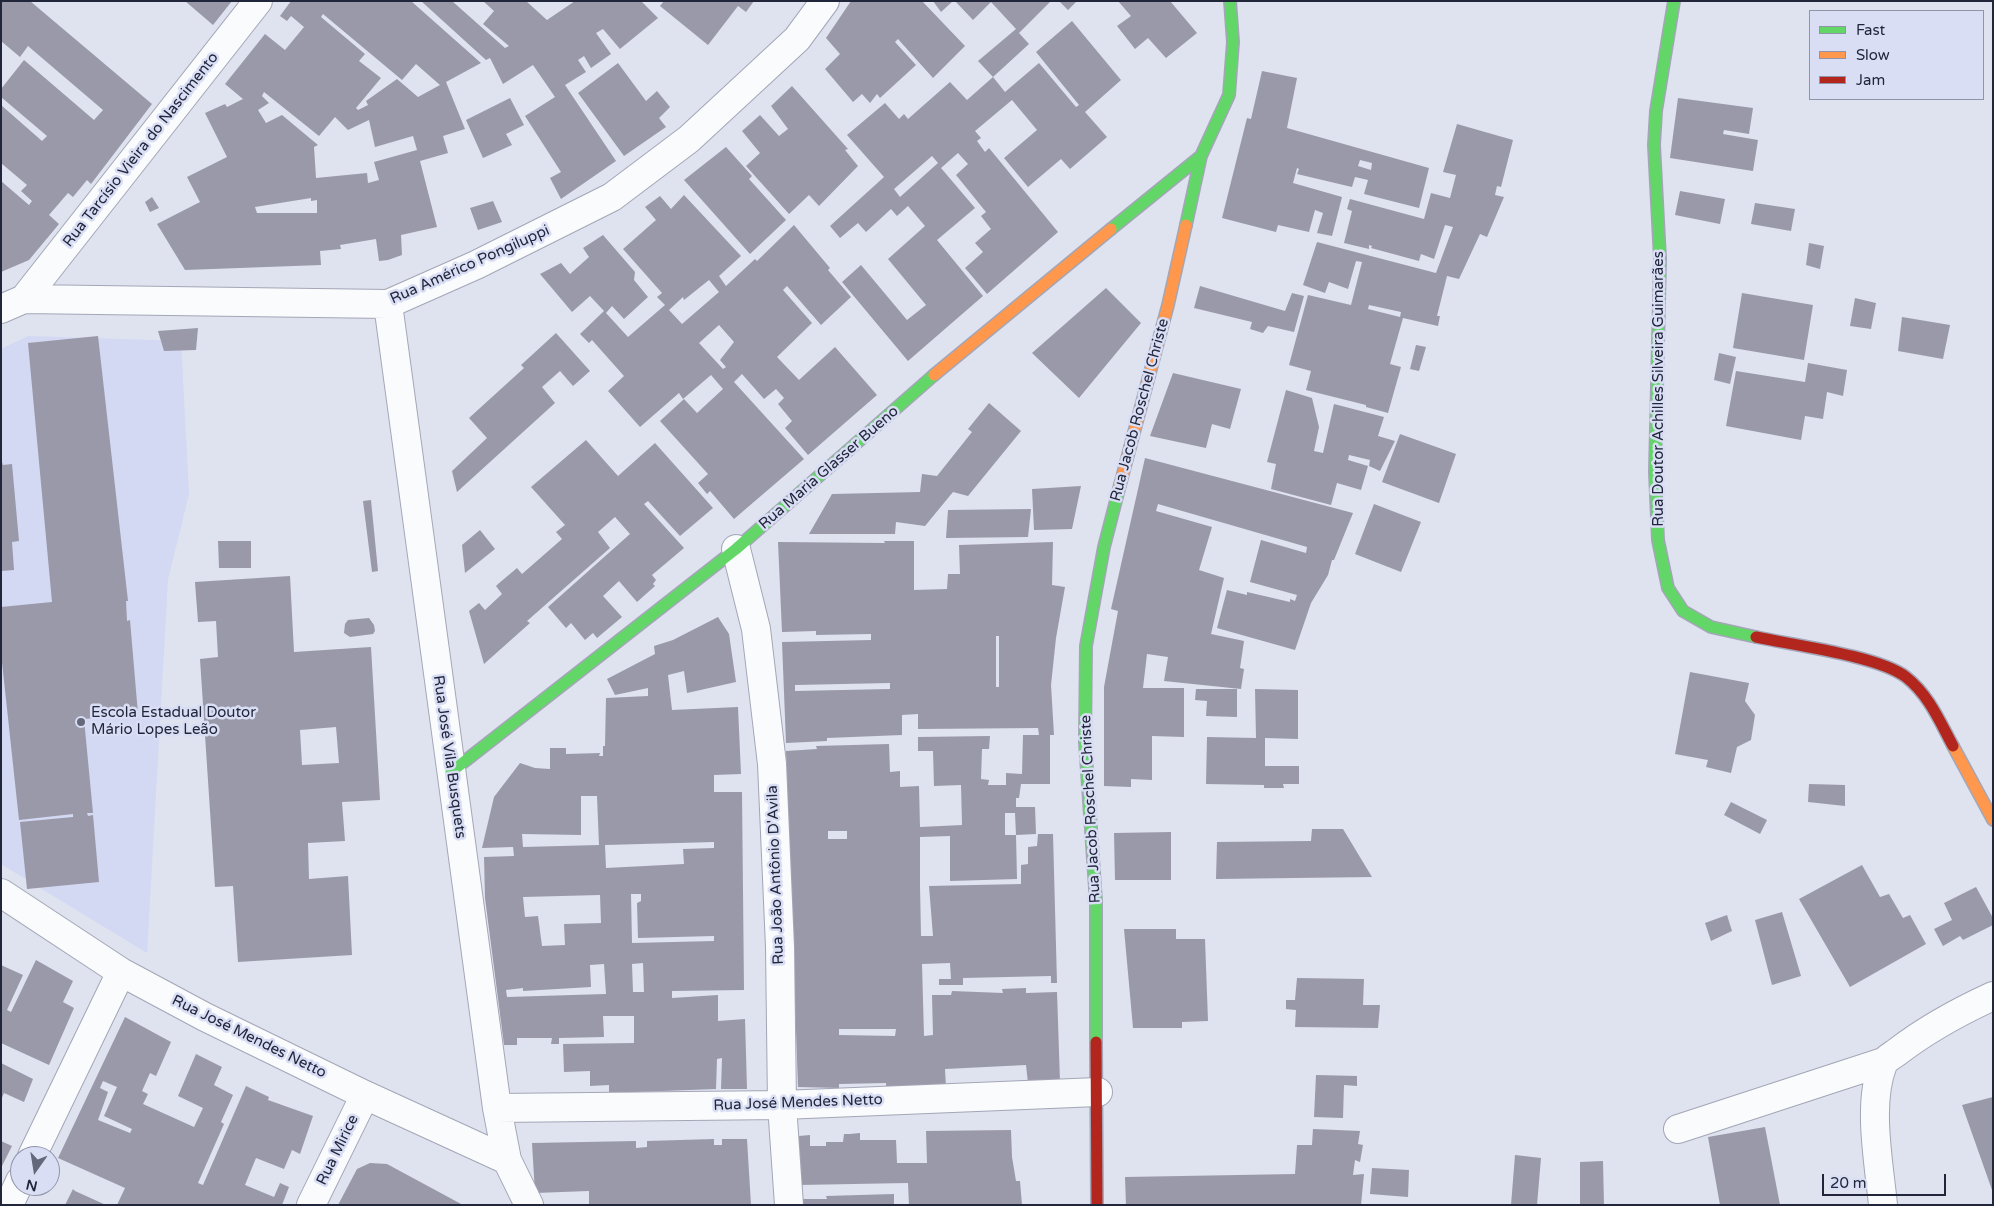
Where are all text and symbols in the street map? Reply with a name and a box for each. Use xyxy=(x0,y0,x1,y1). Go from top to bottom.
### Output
legend xyxy=(1809,10,1984,100)
text: Fast xyxy=(1856,21,1885,39)
text: Slow xyxy=(1856,46,1890,64)
street label: Rua Tarcísio Vieira do Nascimento xyxy=(59,49,223,251)
text: Jam xyxy=(1856,71,1885,89)
street label: Rua Américo Pongiluppi xyxy=(387,222,553,308)
street label: Rua Doutor Achilles Silveira Guimarães xyxy=(1650,251,1668,527)
street label: Rua Jacob Roschel Christe xyxy=(1107,317,1173,503)
street label: Rua Maria Glasser Bueno xyxy=(756,402,902,534)
street label: Rua José Vila Busquets xyxy=(429,674,469,840)
place label: Escola Estadual Doutor Mário Lopes Leão xyxy=(91,704,256,739)
street label: Rua Jacob Roschel Christe xyxy=(1077,714,1105,904)
marker: Escola Estadual Doutor Mário Lopes Leão xyxy=(75,716,87,728)
street label: Rua João Antônio D'Avila xyxy=(764,785,788,965)
street label: Rua José Mendes Netto xyxy=(169,992,329,1082)
street label: Rua José Mendes Netto xyxy=(713,1091,883,1115)
street label: Rua Mirice xyxy=(313,1112,363,1188)
north arrow xyxy=(10,1146,60,1196)
scale bar xyxy=(1824,1164,1948,1196)
text: 20 m xyxy=(1830,1174,1867,1192)
text: N xyxy=(24,1176,39,1195)

